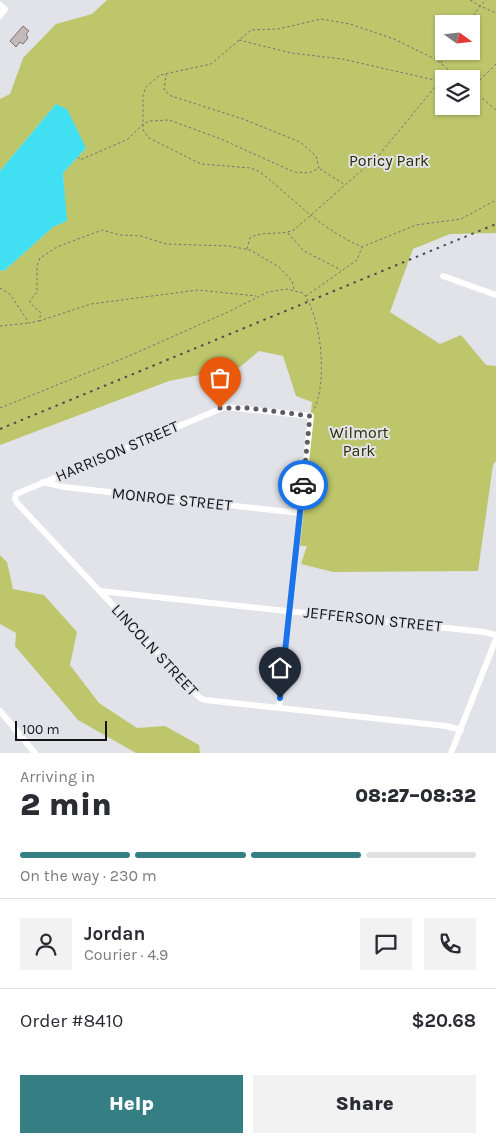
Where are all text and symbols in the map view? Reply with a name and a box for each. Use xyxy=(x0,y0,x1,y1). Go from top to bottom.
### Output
north arrow xyxy=(435,15,480,60)
map controls xyxy=(435,15,480,115)
button: layers xyxy=(435,70,480,115)
park label: Poricy Park xyxy=(349,151,429,170)
pin xyxy=(199,357,241,408)
icon: bag xyxy=(206,364,234,392)
street label: HARRISON STREET xyxy=(52,416,182,486)
park label: Wilmort Park xyxy=(329,423,389,460)
courier xyxy=(278,460,328,510)
icon: car xyxy=(289,471,317,499)
street label: MONROE STREET xyxy=(111,483,233,515)
street label: LINCOLN STREET xyxy=(108,600,202,700)
street label: JEFFERSON STREET xyxy=(303,602,443,636)
pin xyxy=(259,647,301,698)
icon: home xyxy=(266,654,294,682)
scale bar xyxy=(15,718,108,741)
text: 100 m xyxy=(22,721,60,738)
text: Arriving in xyxy=(20,767,95,786)
text: 08:27–08:32 xyxy=(355,785,476,807)
text: 2 min xyxy=(20,786,112,823)
text: On the way · 230 m xyxy=(20,866,157,885)
button: person xyxy=(20,918,72,970)
button: chat xyxy=(360,918,412,970)
button: phone xyxy=(424,918,476,970)
text: Jordan xyxy=(84,923,145,945)
text: Courier · 4.9 xyxy=(84,945,168,964)
text: Order #8410 xyxy=(20,1010,123,1032)
text: $20.68 xyxy=(411,1010,476,1032)
button: Help xyxy=(20,1075,243,1133)
button: Share xyxy=(253,1075,476,1133)

